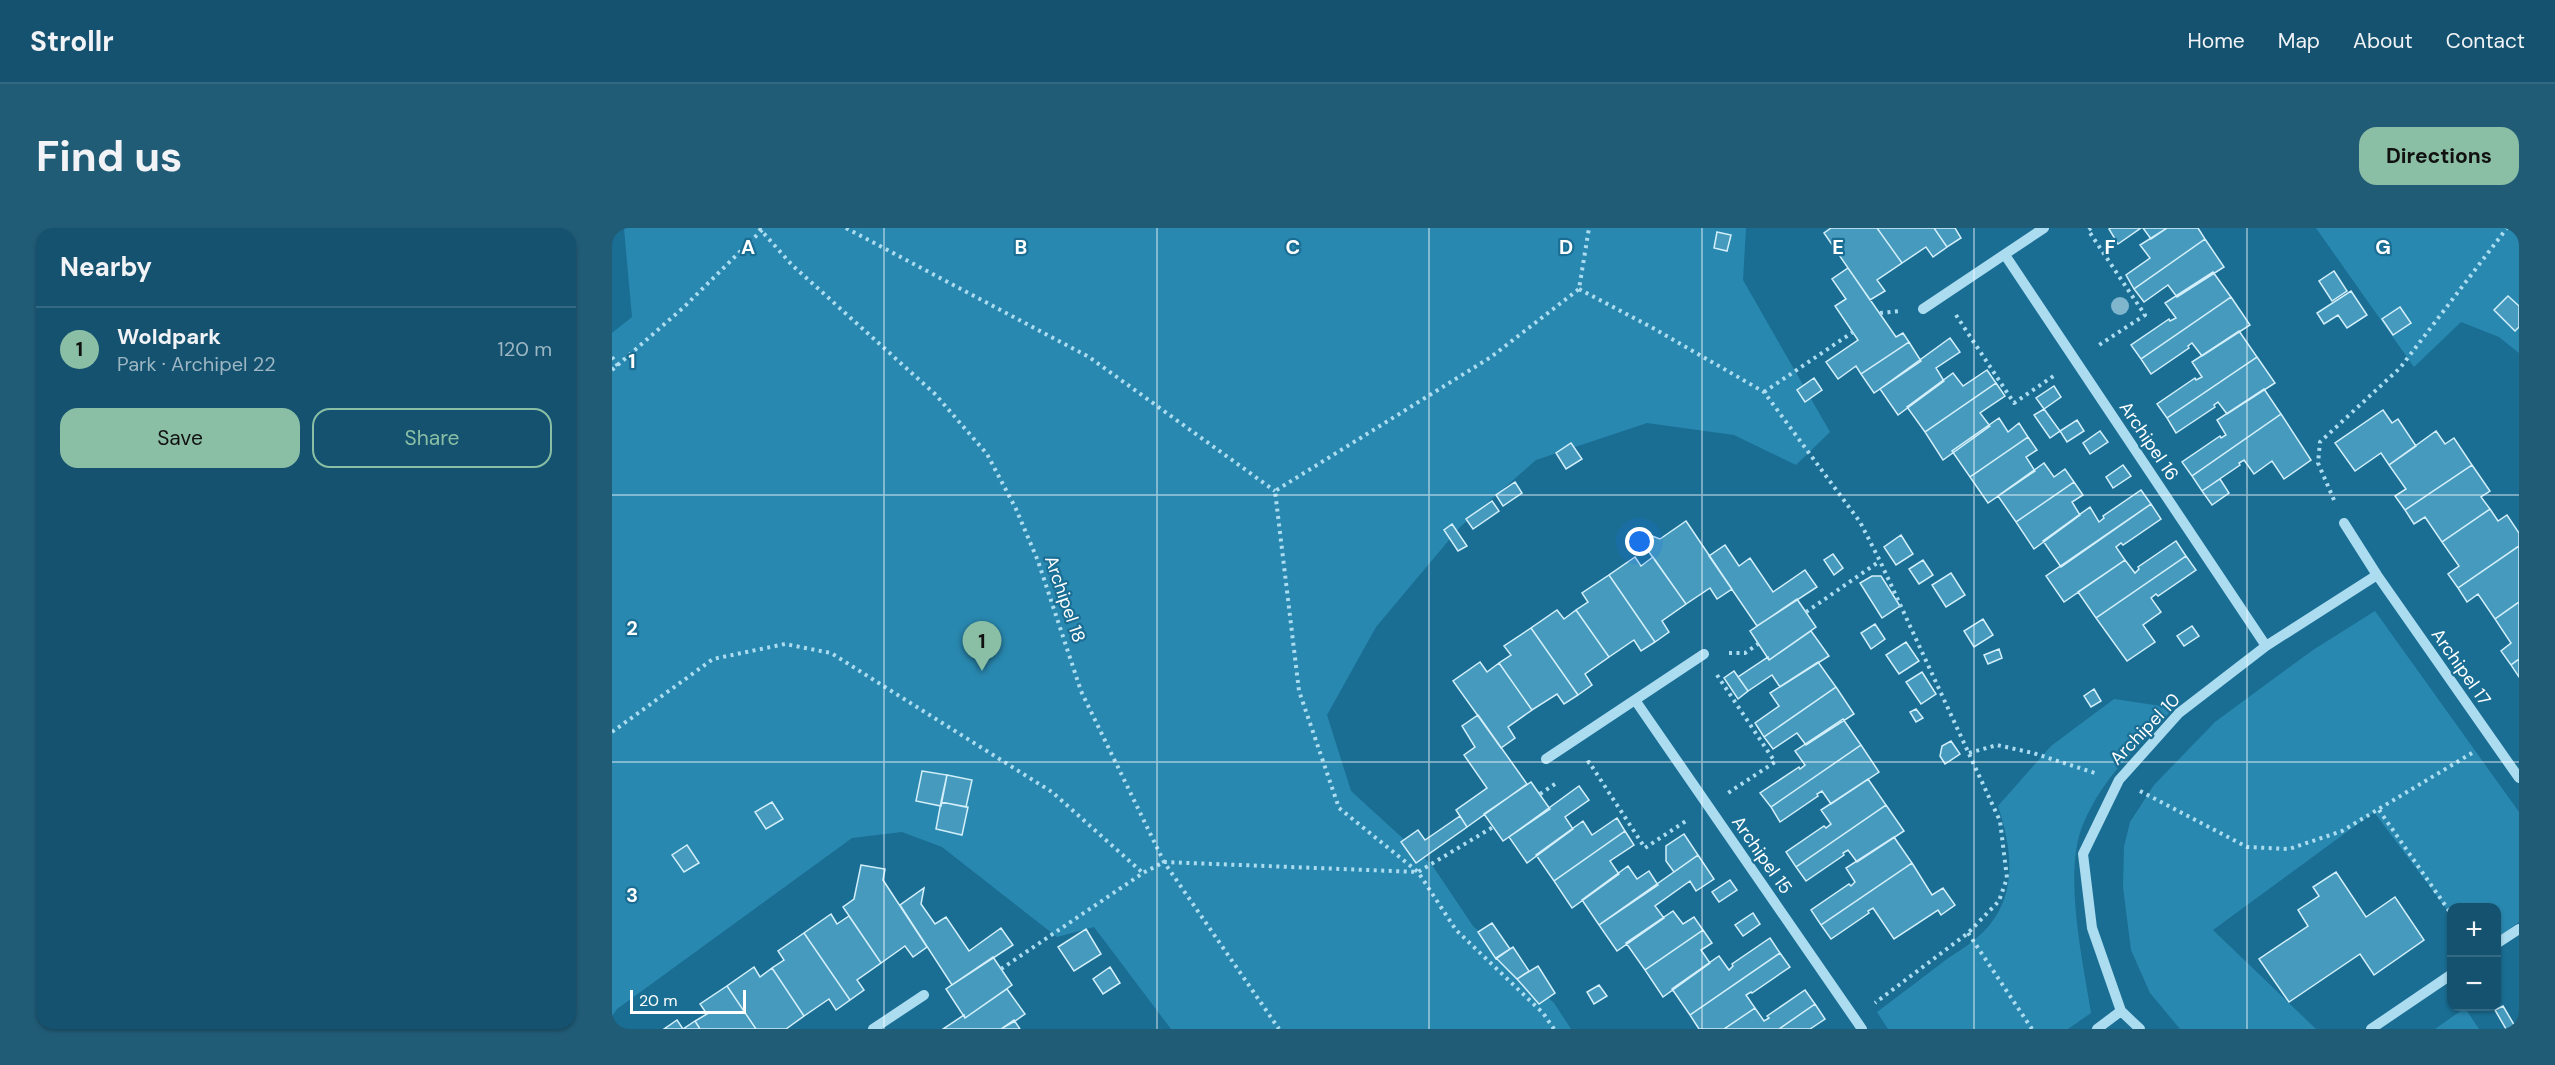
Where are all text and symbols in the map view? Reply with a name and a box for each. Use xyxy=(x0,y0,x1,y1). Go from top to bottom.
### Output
text: Strollr xyxy=(30,23,114,60)
text: Home xyxy=(2187,27,2245,55)
text: Map xyxy=(2278,27,2320,55)
text: About xyxy=(2353,27,2413,55)
text: Contact xyxy=(2446,27,2525,55)
button: Directions xyxy=(2359,127,2519,185)
text: Find us xyxy=(36,129,182,184)
text: A xyxy=(741,234,755,260)
text: B xyxy=(1015,234,1027,260)
text: C xyxy=(1286,234,1300,260)
text: D xyxy=(1559,234,1573,260)
text: E xyxy=(1832,234,1844,260)
text: F xyxy=(2104,234,2116,260)
text: G xyxy=(2375,234,2391,260)
text: Nearby xyxy=(60,250,152,284)
text: Woldpark xyxy=(117,322,221,351)
text: 1 xyxy=(76,336,83,362)
text: 120 m xyxy=(498,336,552,362)
text: 1 xyxy=(628,348,636,374)
text: Park · Archipel 22 xyxy=(117,351,276,377)
street label: Archipel 16 xyxy=(2114,397,2184,485)
button: Save xyxy=(60,408,300,468)
button: Share xyxy=(312,408,552,468)
your location xyxy=(1625,527,1654,556)
street label: Archipel 18 xyxy=(1039,553,1091,645)
text: 2 xyxy=(626,615,638,641)
pin: 1 xyxy=(962,622,1001,671)
street label: Archipel 17 xyxy=(2426,624,2496,710)
street label: Archipel 10 xyxy=(2105,688,2185,770)
street label: Archipel 15 xyxy=(1726,811,1798,899)
text: 3 xyxy=(626,882,638,908)
map controls xyxy=(2447,903,2501,1011)
button: + xyxy=(2447,903,2501,957)
button: − xyxy=(2447,957,2501,1011)
scale bar xyxy=(630,987,746,1014)
text: 20 m xyxy=(639,990,678,1011)

